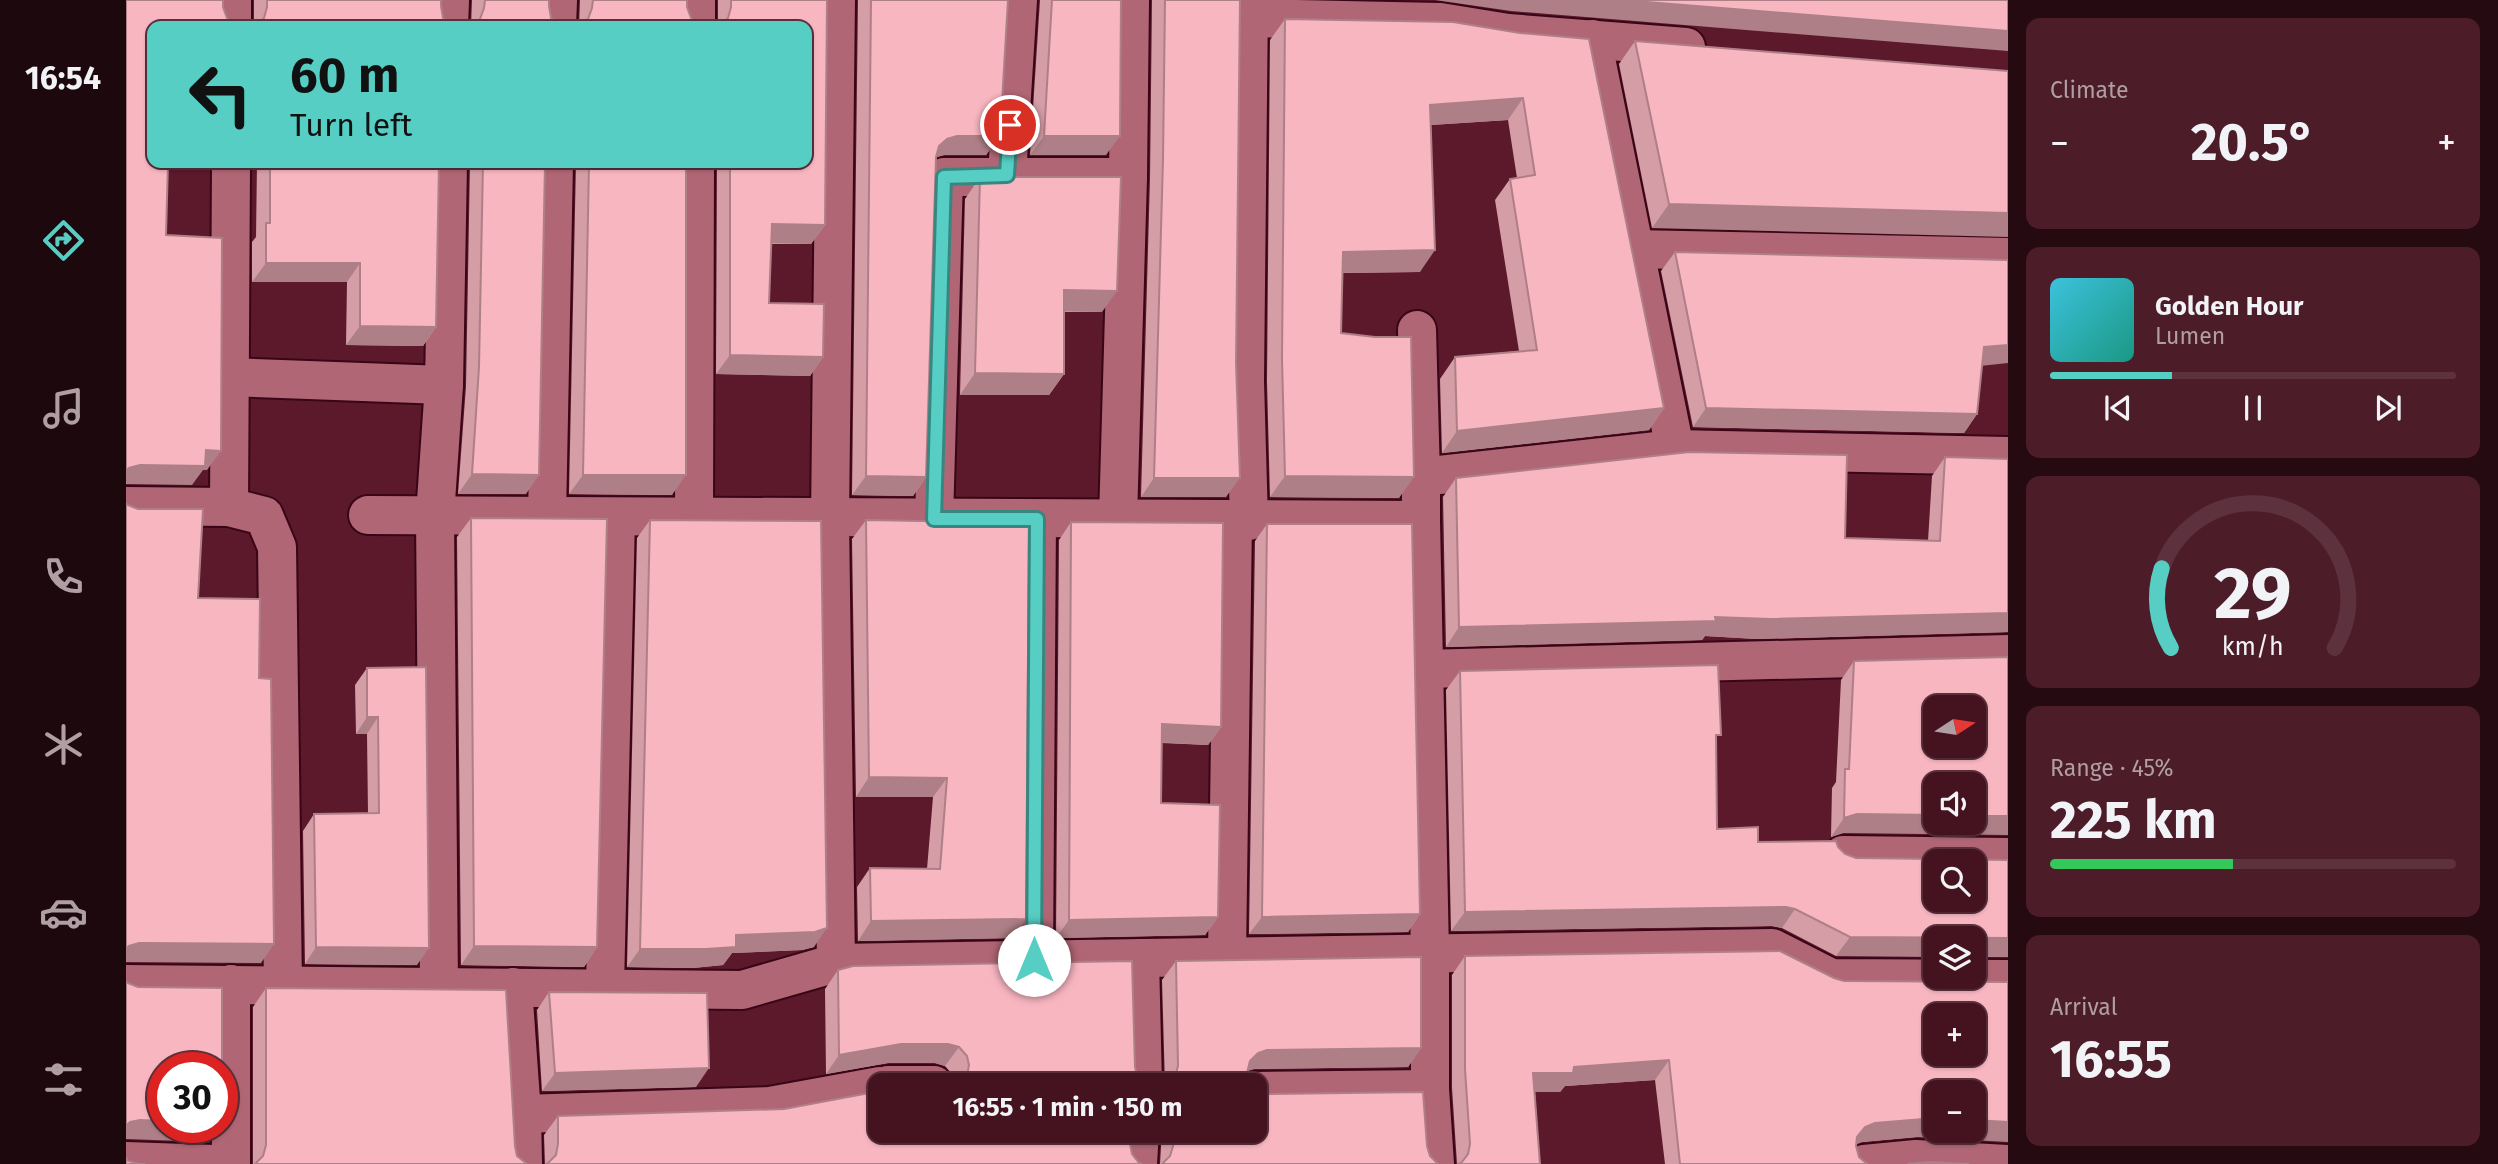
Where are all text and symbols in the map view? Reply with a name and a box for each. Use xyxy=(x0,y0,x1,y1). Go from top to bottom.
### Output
text: 60 m xyxy=(290,46,399,105)
icon: left xyxy=(175,49,266,140)
text: 16:54 xyxy=(25,59,101,97)
text: Climate xyxy=(2050,76,2129,104)
pin xyxy=(980,95,1040,155)
text: Turn left xyxy=(290,106,412,144)
icon: arrive xyxy=(991,106,1029,144)
text: 20.5° xyxy=(2191,111,2315,174)
text: − xyxy=(2050,120,2069,166)
text: + xyxy=(2437,120,2456,166)
icon: directions xyxy=(39,216,88,265)
text: Golden Hour xyxy=(2155,291,2303,322)
text: Lumen xyxy=(2155,322,2225,350)
icon: music xyxy=(39,384,88,433)
icon: previous xyxy=(2099,389,2137,427)
icon: pause xyxy=(2234,389,2272,427)
icon: next xyxy=(2369,389,2407,427)
text: 29 xyxy=(2214,550,2292,637)
icon: phone xyxy=(39,552,88,601)
text: km/h xyxy=(2222,632,2284,662)
north arrow xyxy=(1923,695,1986,758)
map controls xyxy=(1923,695,1986,1143)
icon: climate xyxy=(39,720,88,769)
text: Range · 45% xyxy=(2050,754,2174,782)
button: sound xyxy=(1923,772,1986,835)
text: 225 km xyxy=(2050,789,2217,852)
button: search xyxy=(1923,849,1986,912)
icon: car xyxy=(39,888,88,937)
position arrow xyxy=(997,923,1071,997)
button: layers xyxy=(1923,926,1986,989)
text: Arrival xyxy=(2050,993,2117,1021)
button: + xyxy=(1923,1003,1986,1066)
text: 16:55 xyxy=(2050,1028,2172,1091)
speed limit sign: 30 xyxy=(147,1052,238,1143)
icon: filters xyxy=(39,1055,88,1104)
button: − xyxy=(1923,1080,1986,1143)
text: 16:55 · 1 min · 150 m xyxy=(953,1092,1182,1123)

